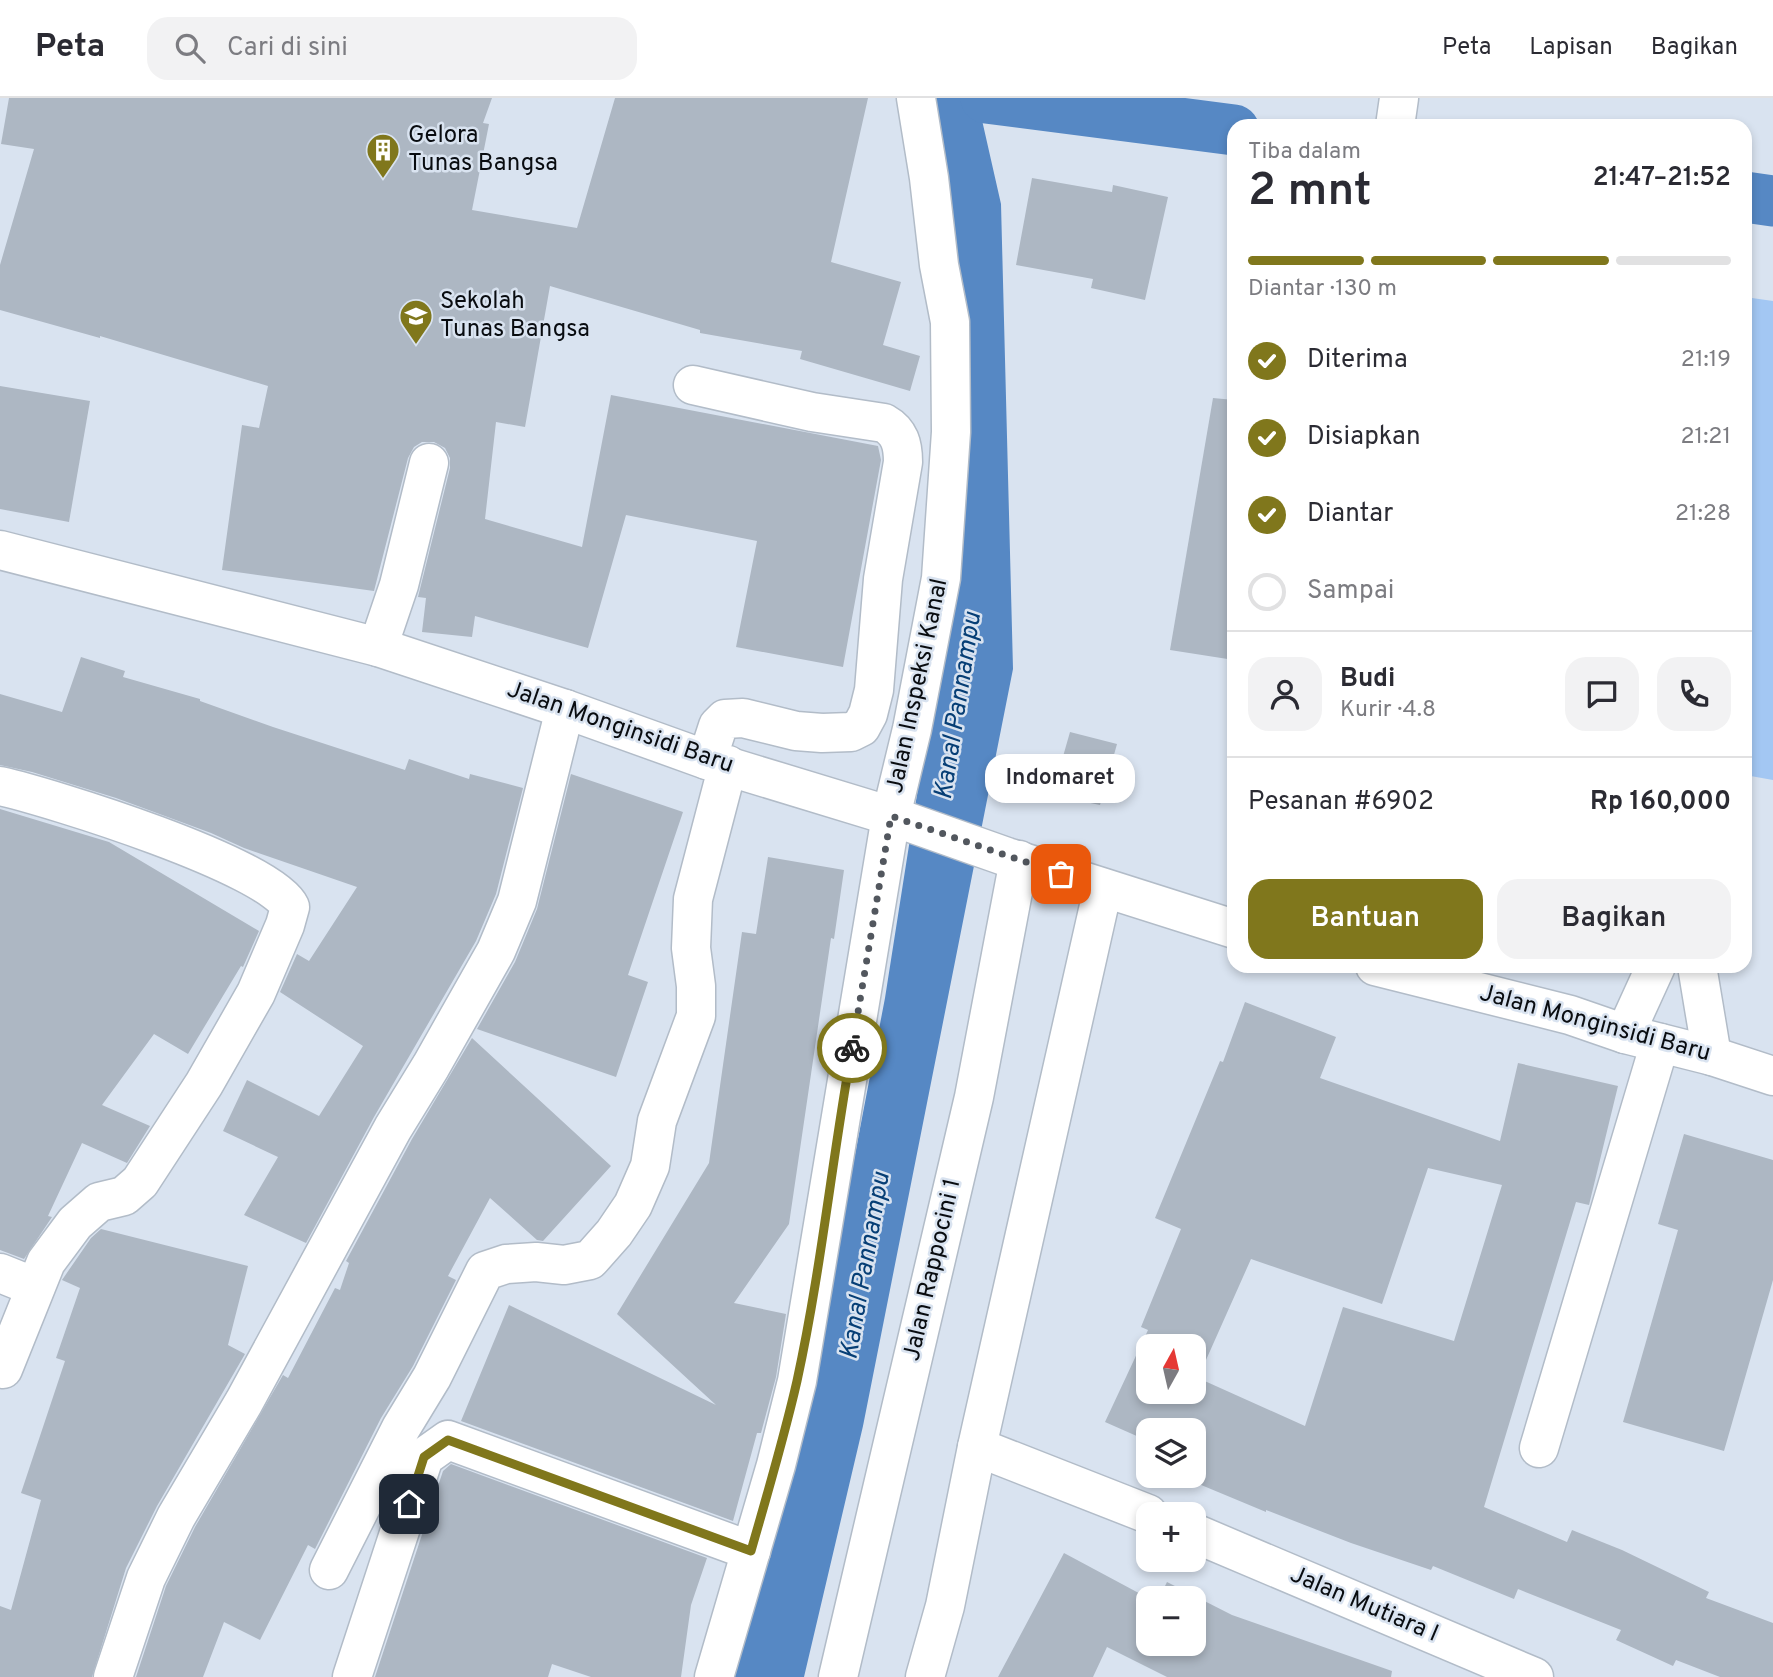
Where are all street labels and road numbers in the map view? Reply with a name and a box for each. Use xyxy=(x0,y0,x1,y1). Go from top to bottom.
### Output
street label: Jalan Inspeksi Kanal xyxy=(881,576,955,796)
street label: Jalan Monginsidi Baru xyxy=(503,675,737,781)
street label: Jalan Monginsidi Baru xyxy=(1476,979,1714,1069)
street label: Jalan Rappocini 1 xyxy=(897,1176,969,1364)
street label: Jalan Mutiara I xyxy=(1285,1560,1443,1650)

